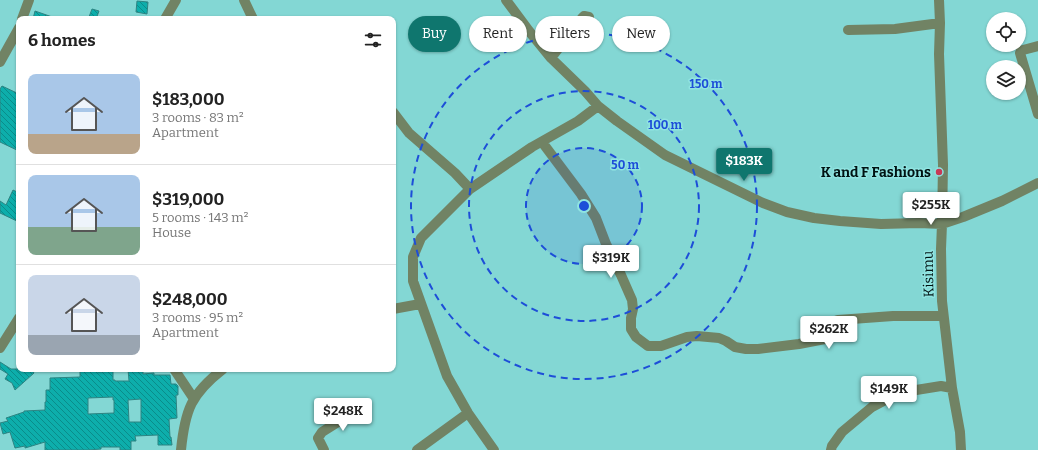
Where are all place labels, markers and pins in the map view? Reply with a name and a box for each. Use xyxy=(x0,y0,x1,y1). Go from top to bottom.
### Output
pin: $183K xyxy=(716,148,772,182)
place label: K and F Fashions xyxy=(821,164,931,181)
marker: K and F Fashions xyxy=(934,167,944,177)
pin: $255K xyxy=(903,192,959,226)
centre of rings xyxy=(577,199,591,213)
pin: $319K xyxy=(583,245,639,279)
pin: $262K xyxy=(801,316,857,350)
pin: $149K xyxy=(861,376,917,410)
pin: $248K xyxy=(315,398,371,432)

